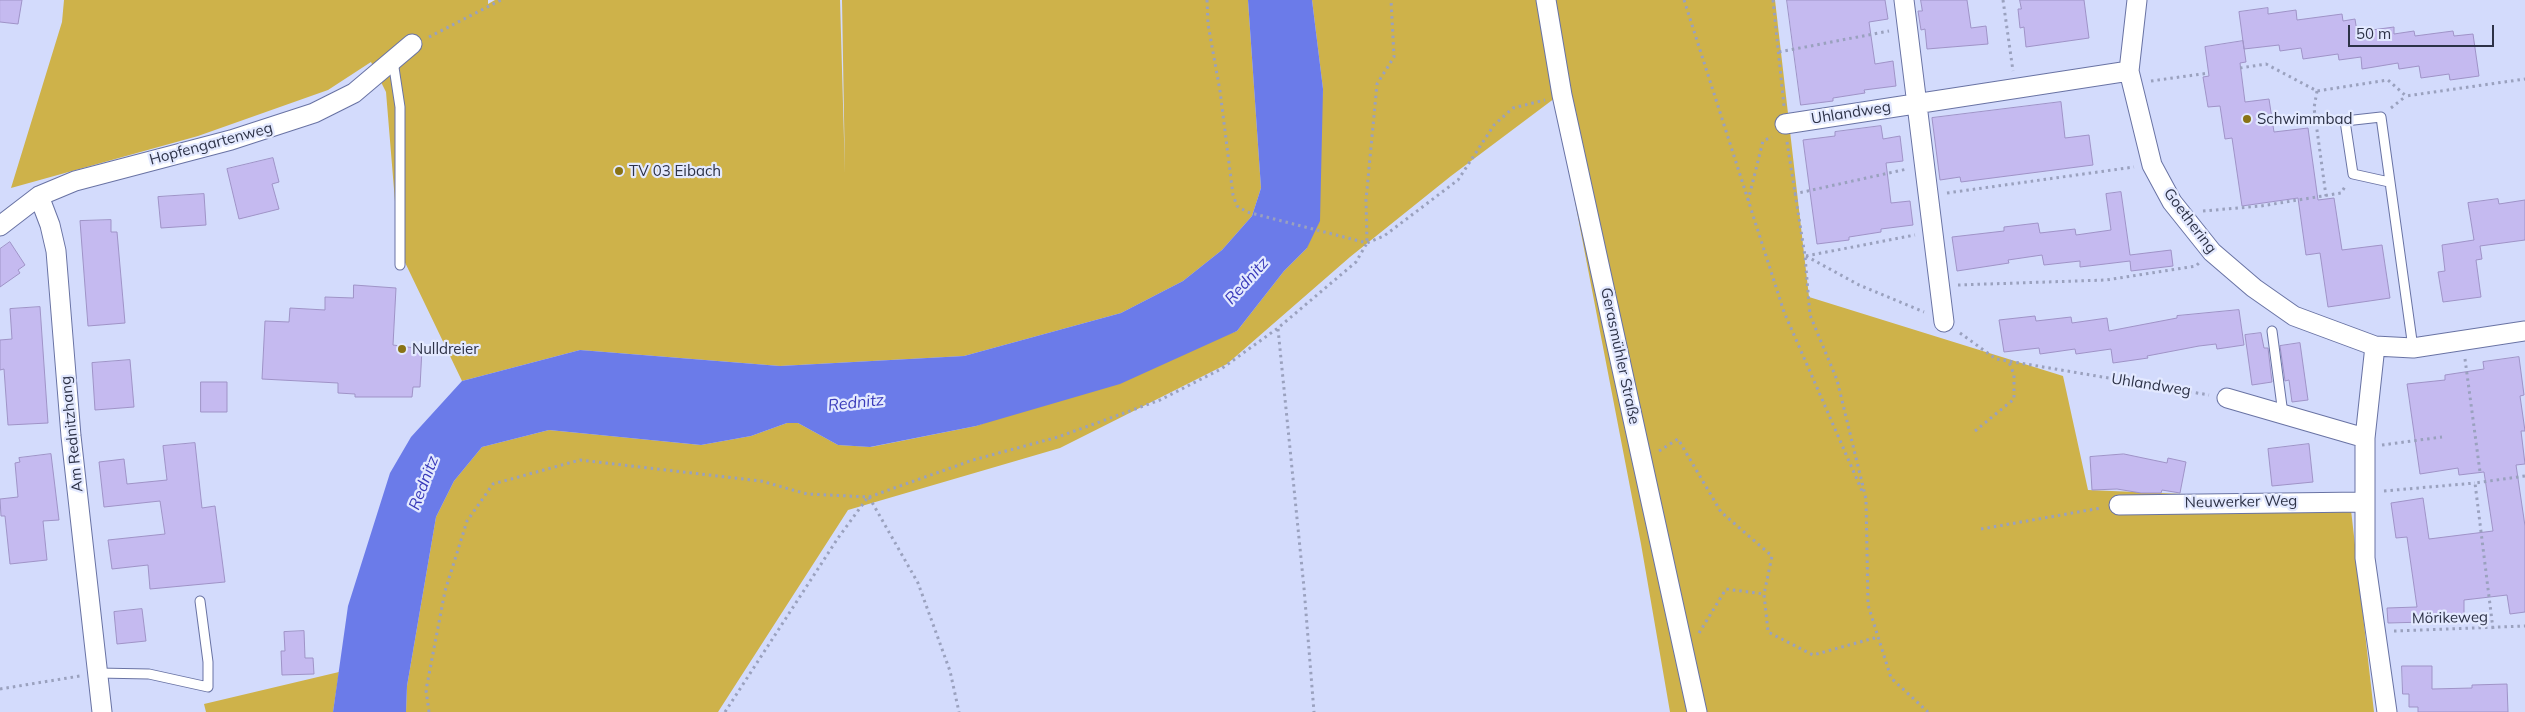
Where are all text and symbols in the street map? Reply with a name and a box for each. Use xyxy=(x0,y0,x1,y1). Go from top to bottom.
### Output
scale bar xyxy=(2350,15,2496,47)
text: 50 m xyxy=(2356,24,2391,43)
street label: Uhlandweg xyxy=(1810,98,1892,128)
place label: Schwimmbad xyxy=(2257,110,2352,128)
marker: Schwimmbad xyxy=(2241,113,2253,125)
street label: Hopfengartenweg xyxy=(147,119,275,169)
place label: TV 03 Eibach xyxy=(629,162,721,180)
marker: TV 03 Eibach xyxy=(613,165,625,177)
street label: Goethering xyxy=(2160,185,2220,257)
water label: Rednitz xyxy=(1221,254,1273,308)
street label: Gerasmühler Straße xyxy=(1597,286,1643,426)
place label: Nulldreier xyxy=(412,340,479,358)
marker: Nulldreier xyxy=(396,343,408,355)
street label: Uhlandweg xyxy=(2110,370,2192,400)
street label: Am Rednitzhang xyxy=(57,375,87,493)
water label: Rednitz xyxy=(827,391,885,415)
water label: Rednitz xyxy=(405,453,443,513)
street label: Neuwerker Weg xyxy=(2185,492,2297,512)
street label: Mörikeweg xyxy=(2412,608,2488,628)

